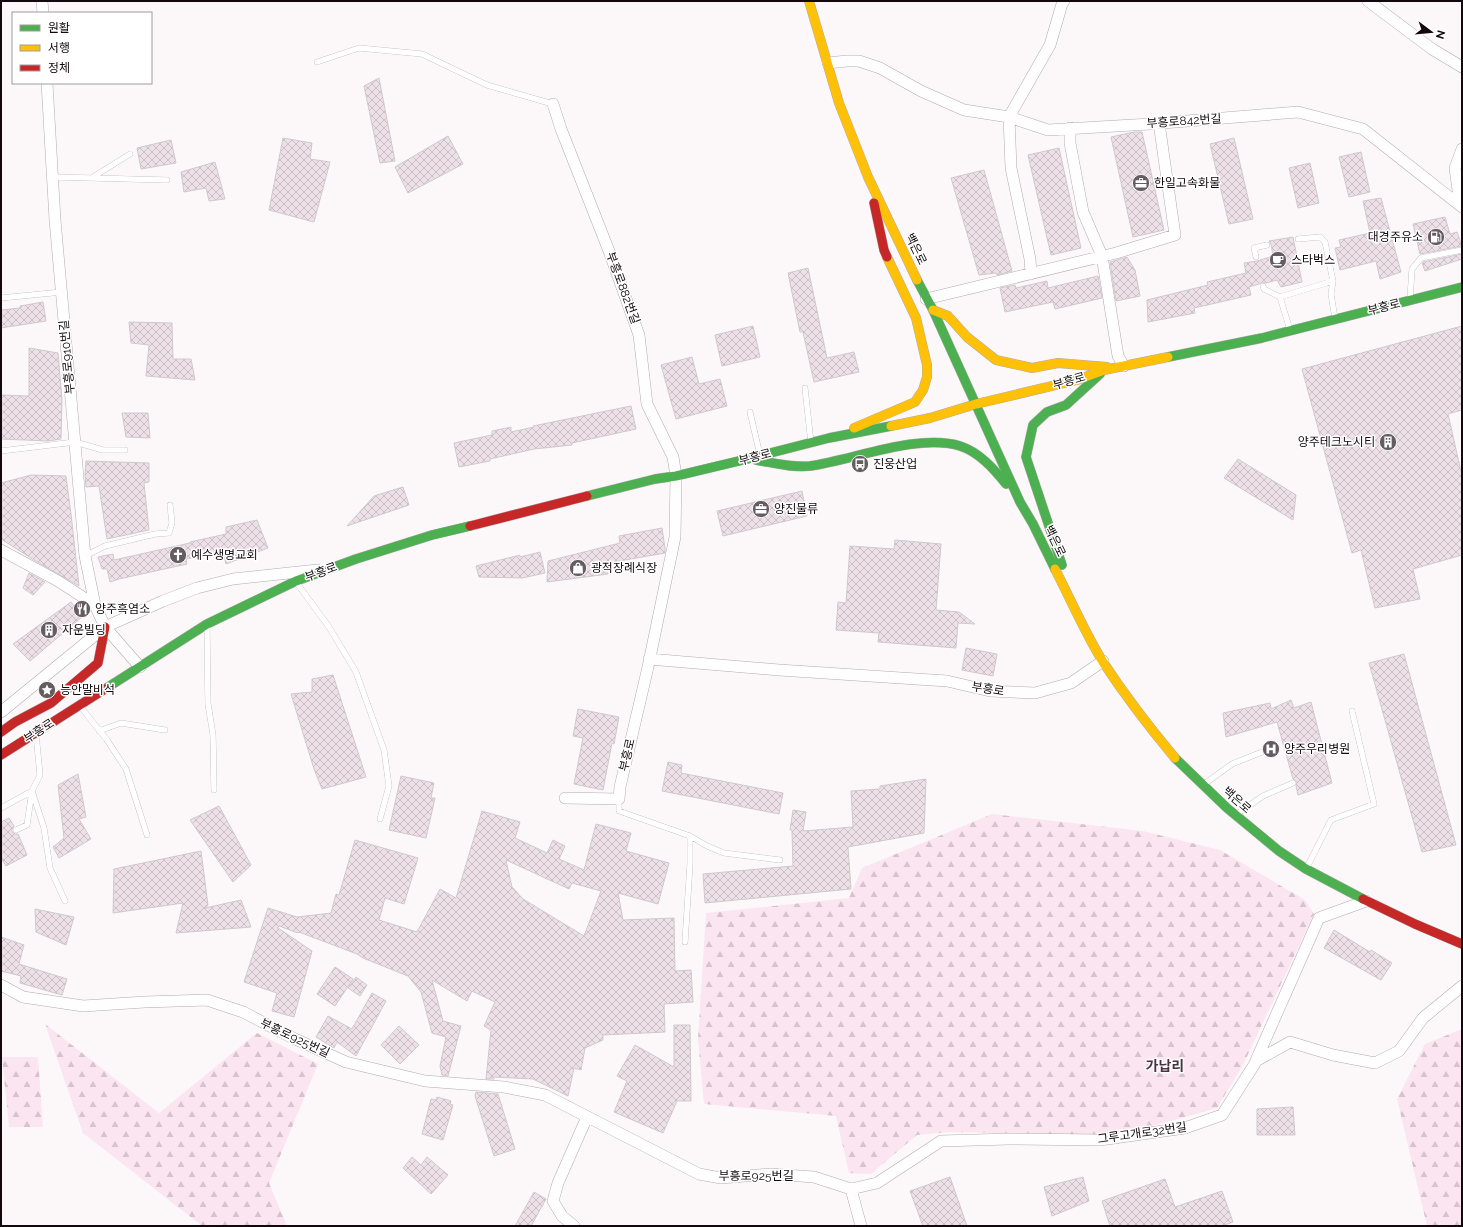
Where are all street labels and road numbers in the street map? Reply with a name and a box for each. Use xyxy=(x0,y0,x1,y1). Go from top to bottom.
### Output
street label: 부흥로842번길 xyxy=(1146,111,1222,131)
street label: 백은로 xyxy=(902,231,930,267)
street label: 부흥로882번길 xyxy=(603,250,643,326)
street label: 부흥로 xyxy=(1366,296,1402,318)
street label: 부흥로910번길 xyxy=(57,319,77,395)
street label: 부흥로 xyxy=(1051,370,1087,392)
street label: 부흥로 xyxy=(737,446,773,468)
street label: 백은로 xyxy=(1041,523,1069,559)
street label: 부흥로 xyxy=(303,560,339,584)
street label: 부흥로 xyxy=(971,679,1005,699)
street label: 부흥로 xyxy=(21,716,57,746)
street label: 부흥로 xyxy=(616,737,638,773)
street label: 백은로 xyxy=(1220,784,1254,816)
street label: 부흥로925번길 xyxy=(258,1016,332,1060)
street label: 그루고개로32번길 xyxy=(1096,1120,1188,1146)
street label: 부흥로925번길 xyxy=(718,1169,794,1183)

